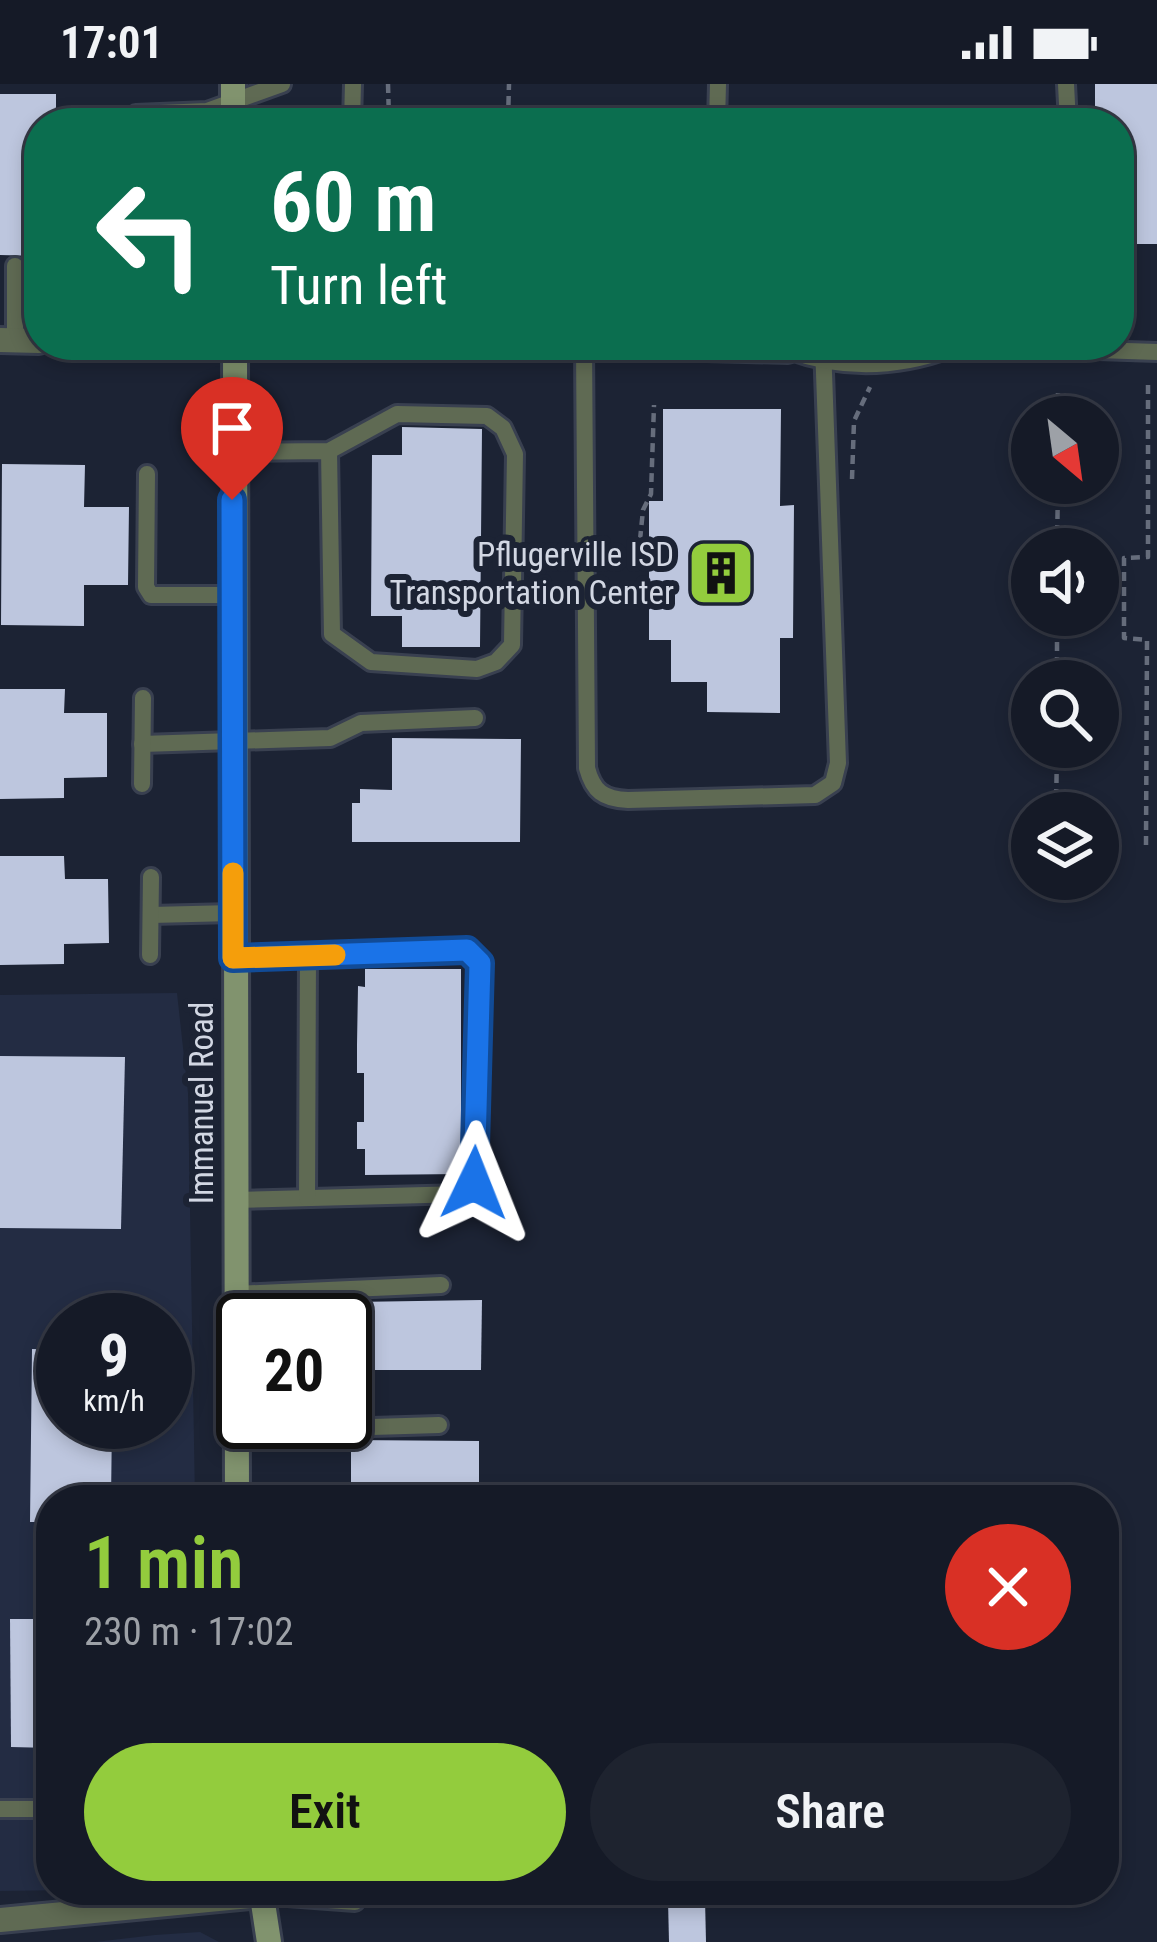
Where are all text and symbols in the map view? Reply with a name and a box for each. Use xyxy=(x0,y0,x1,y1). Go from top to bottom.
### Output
text: 17:01 xyxy=(60,16,163,69)
text: 60 m xyxy=(270,153,437,252)
icon: left xyxy=(72,156,228,312)
text: Turn left xyxy=(270,254,447,317)
pin xyxy=(181,377,283,500)
icon: arrive xyxy=(199,395,265,461)
north arrow xyxy=(1011,396,1119,504)
map controls xyxy=(1011,396,1119,900)
button: sound xyxy=(1011,528,1119,636)
place label: Pflugerville ISD Transportation Center xyxy=(390,535,674,612)
building icon: Pflugerville ISD Transportation Center xyxy=(686,538,756,608)
button: search xyxy=(1011,660,1119,768)
button: layers xyxy=(1011,792,1119,900)
street label: Immanuel Road xyxy=(182,1002,221,1204)
position arrow xyxy=(411,1120,537,1246)
speed limit sign: 20 xyxy=(216,1293,372,1449)
text: 9 xyxy=(99,1320,129,1391)
text: km/h xyxy=(83,1383,145,1418)
text: 1 min xyxy=(84,1521,243,1606)
button: close xyxy=(945,1524,1071,1650)
text: 230 m · 17:02 xyxy=(84,1609,294,1655)
button: Exit xyxy=(84,1743,566,1881)
button: Share xyxy=(590,1743,1071,1881)

